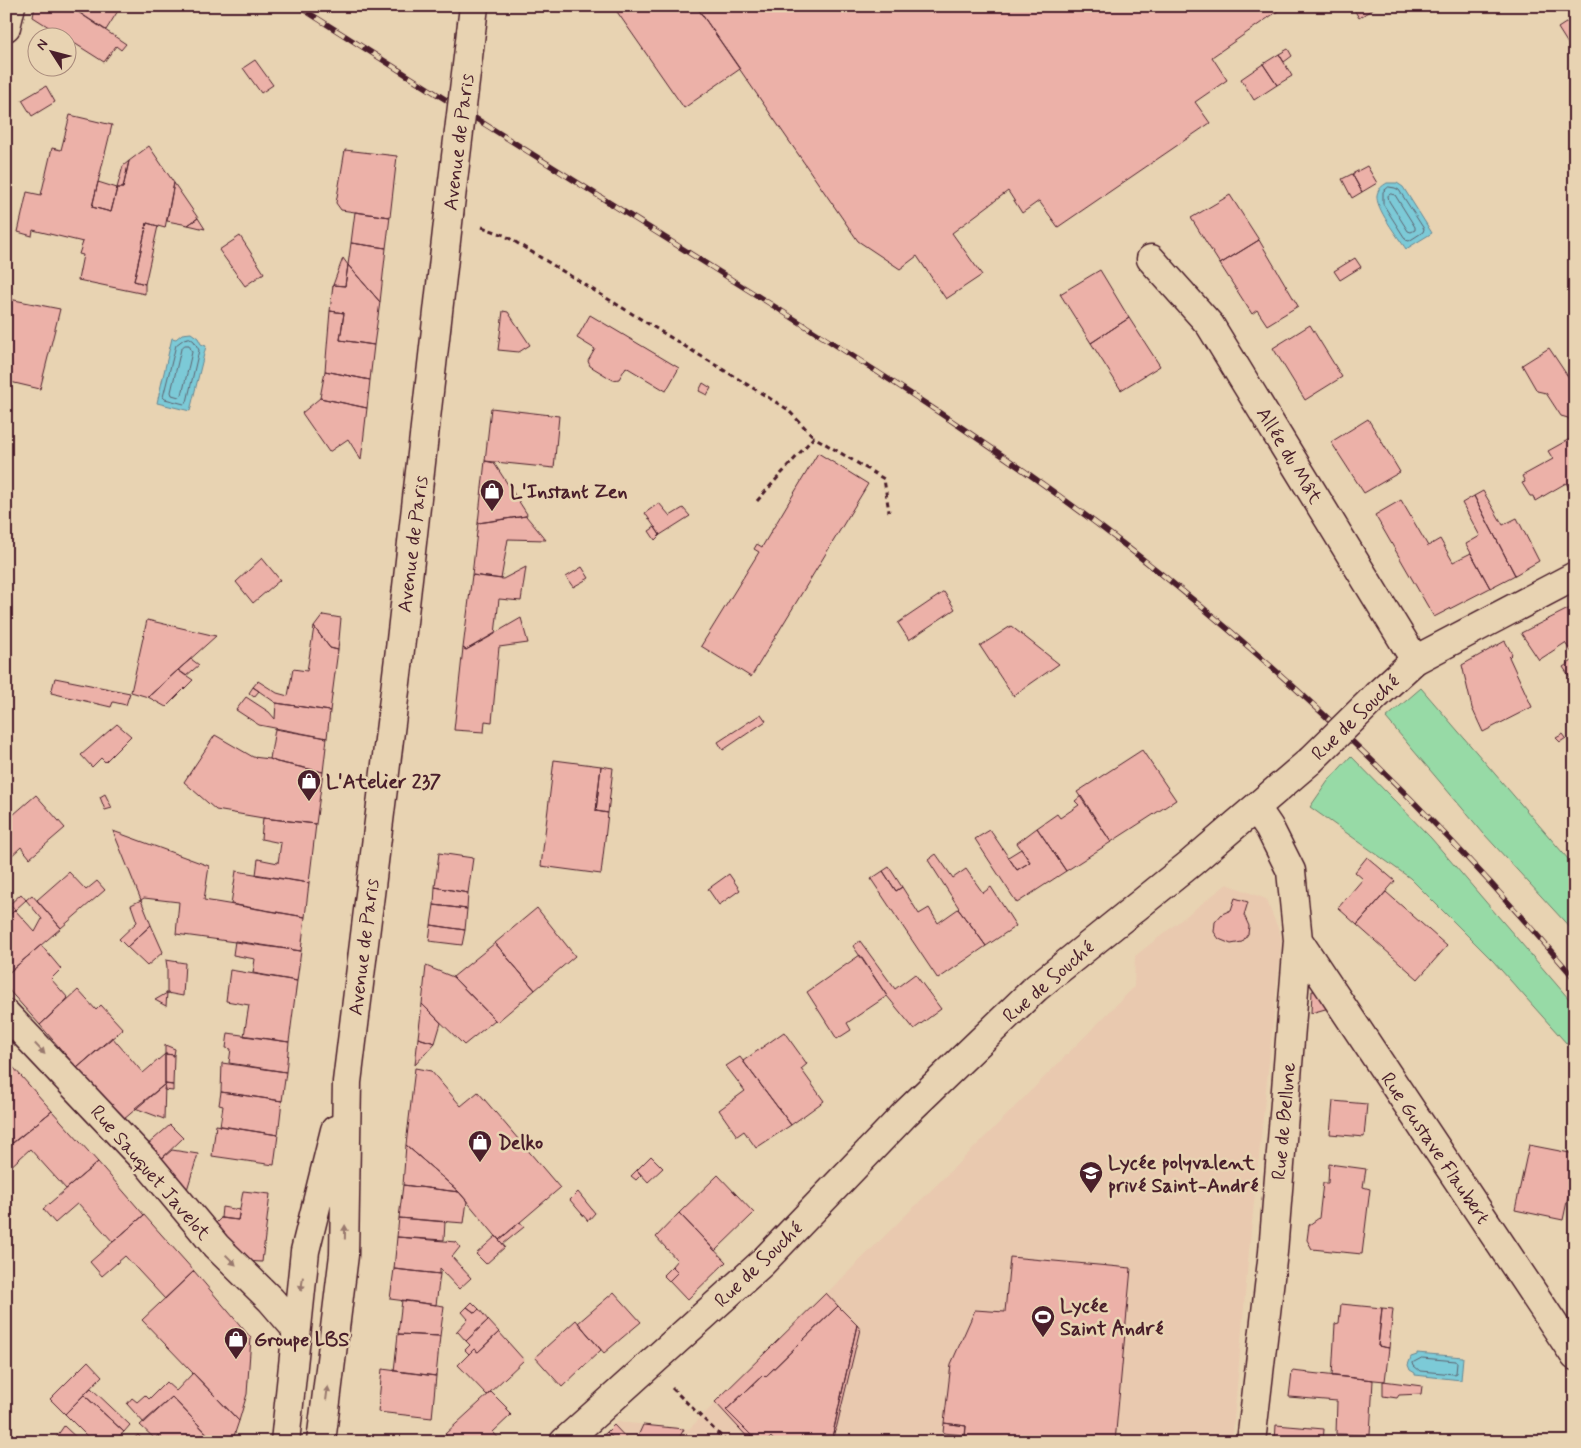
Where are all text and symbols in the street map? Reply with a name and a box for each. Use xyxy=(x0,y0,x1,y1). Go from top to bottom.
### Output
north arrow xyxy=(28,28,78,78)
text: N xyxy=(32,36,52,54)
street label: Avenue de Paris xyxy=(438,72,481,212)
street label: Allée du Mât xyxy=(1249,402,1328,509)
street label: Avenue de Paris xyxy=(392,474,435,614)
shop icon: L'Instant Zen xyxy=(479,478,505,512)
place label: L'Instant Zen xyxy=(510,479,628,506)
street label: Rue de Souché xyxy=(1306,669,1406,767)
shop icon: L'Atelier 237 xyxy=(296,768,322,802)
place label: L'Atelier 237 xyxy=(326,769,441,796)
street label: Avenue de Paris xyxy=(343,877,386,1017)
street label: Rue de Souché xyxy=(997,935,1101,1029)
one-way arrow xyxy=(34,1043,46,1055)
street label: Rue de Bellune xyxy=(1266,1061,1303,1181)
street label: Rue Gustave Flaubert xyxy=(1374,1067,1496,1230)
street label: Rue Sauquet Javelot xyxy=(84,1100,216,1247)
shop icon: Delko xyxy=(467,1129,493,1163)
place label: Delko xyxy=(498,1130,543,1157)
place label: Lycée polyvalent privé Saint-André xyxy=(1108,1150,1259,1200)
school or university icon: Lycée polyvalent privé Saint-André xyxy=(1078,1160,1104,1194)
street label: Rue de Souché xyxy=(709,1216,809,1314)
one-way arrow xyxy=(341,1224,349,1240)
one-way arrow xyxy=(225,1254,237,1266)
one-way arrow xyxy=(298,1276,306,1292)
place label: Lycée Saint André xyxy=(1060,1293,1163,1343)
sports icon: Lycée Saint André xyxy=(1030,1304,1056,1338)
shop icon: Groupe LBS xyxy=(223,1326,249,1360)
place label: Groupe LBS xyxy=(254,1327,349,1354)
one-way arrow xyxy=(323,1385,331,1401)

